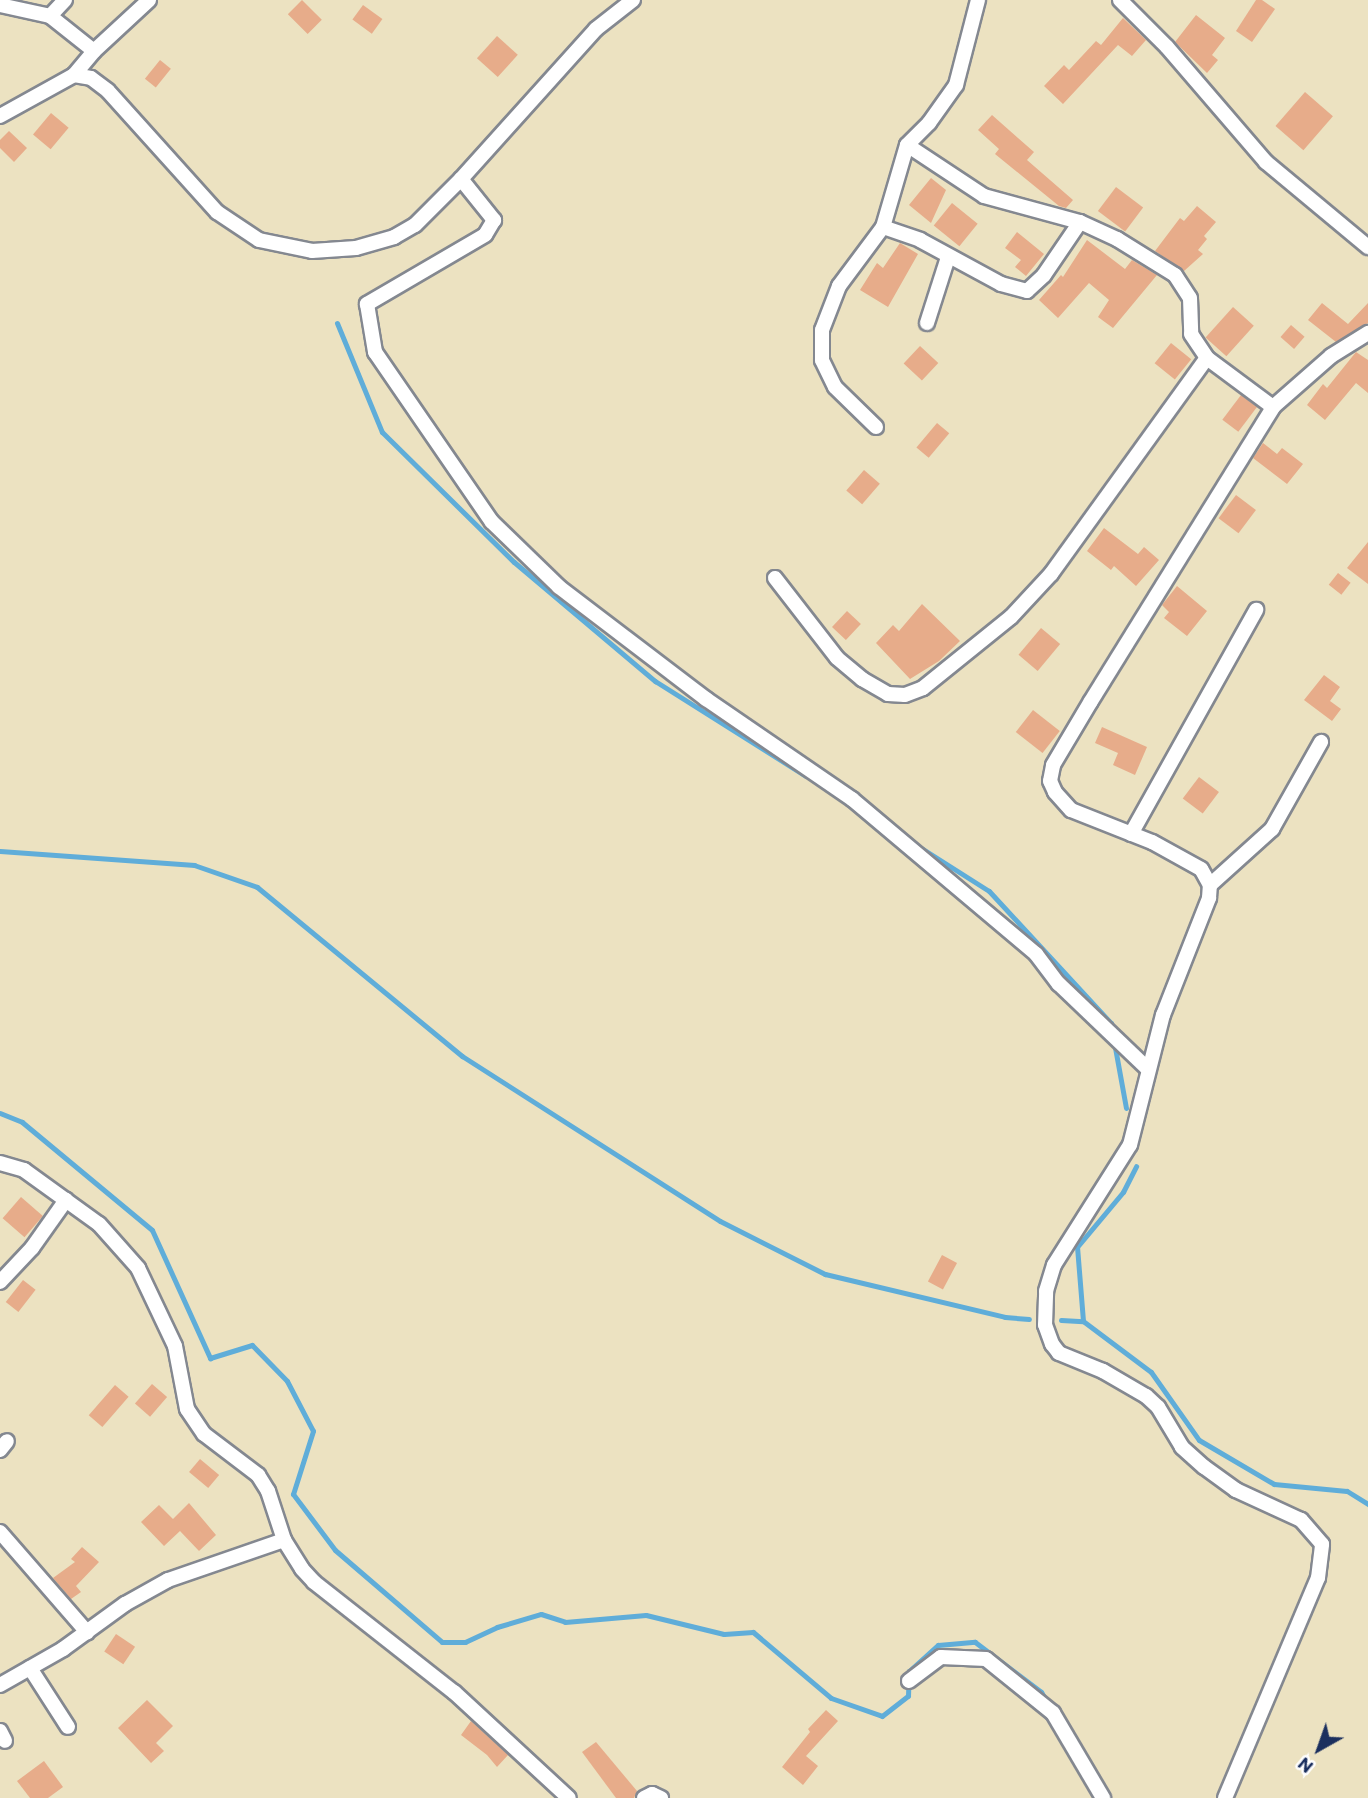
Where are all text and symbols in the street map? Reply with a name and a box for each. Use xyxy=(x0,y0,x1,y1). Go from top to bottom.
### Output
north arrow xyxy=(1284,1714,1354,1784)
text: N xyxy=(1293,1753,1317,1778)

